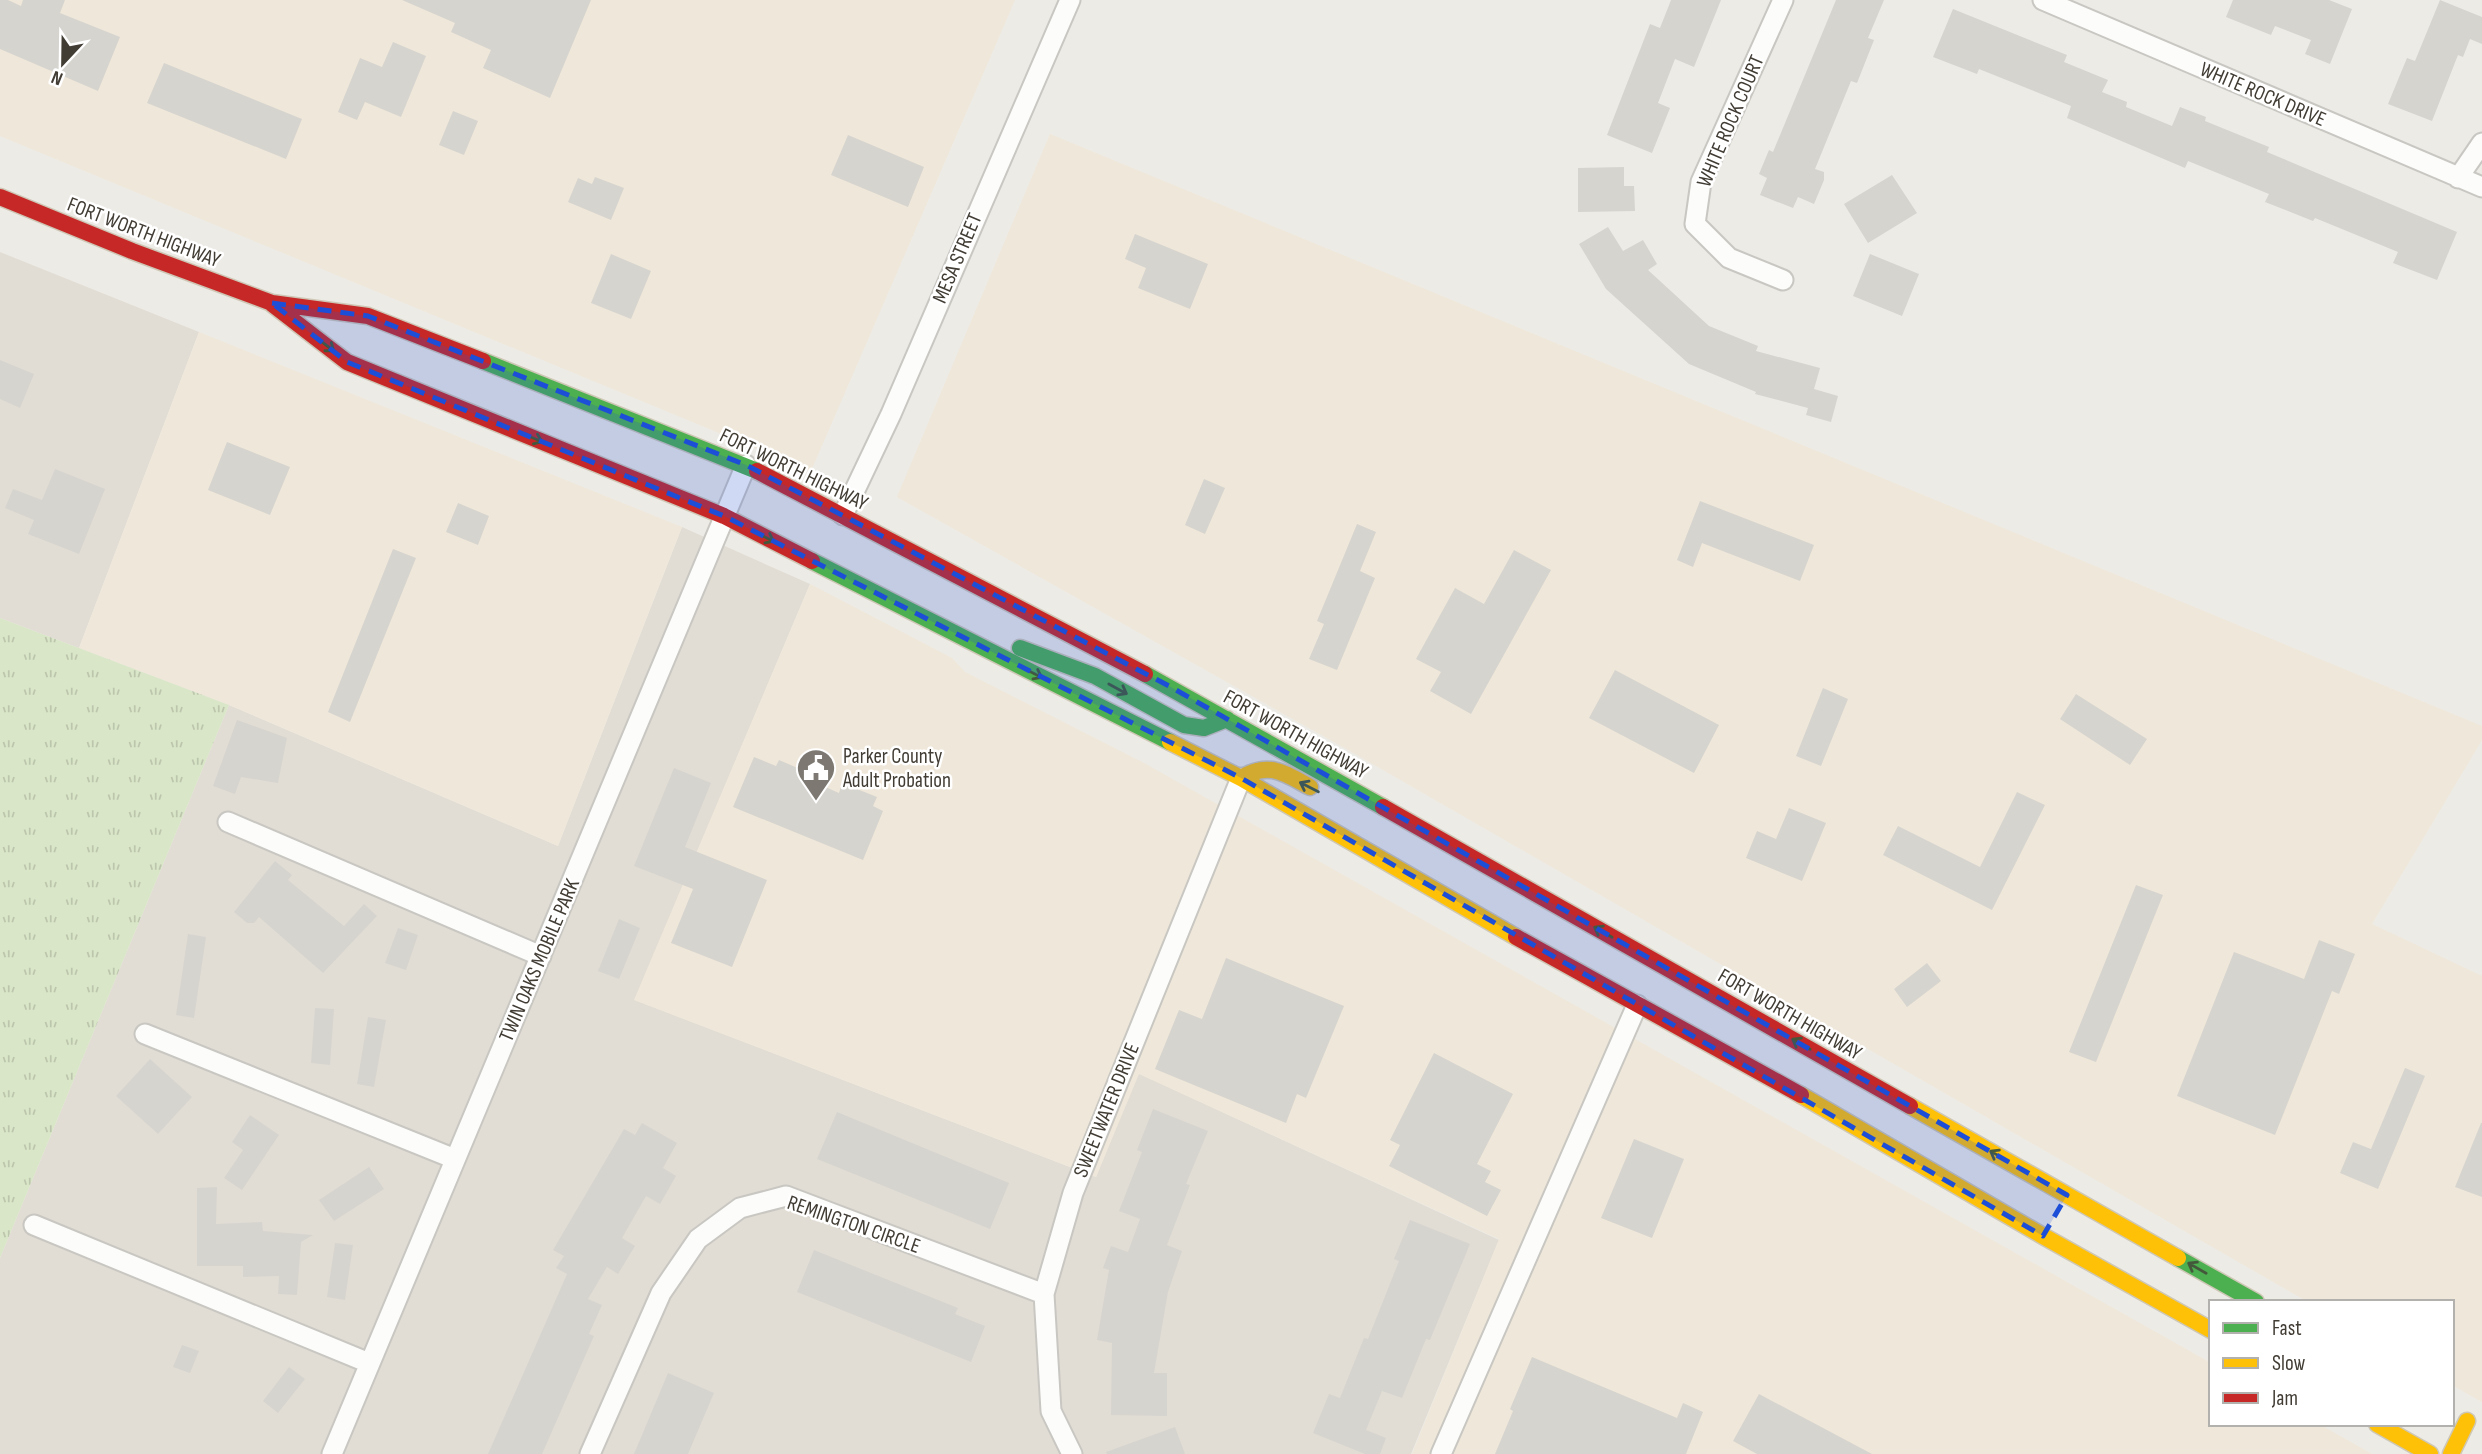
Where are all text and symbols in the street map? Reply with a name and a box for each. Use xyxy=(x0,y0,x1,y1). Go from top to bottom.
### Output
north arrow xyxy=(28,28,98,98)
street label: WHITE ROCK COURT xyxy=(1691,51,1770,191)
street label: WHITE ROCK DRIVE xyxy=(2196,57,2330,132)
text: N xyxy=(48,65,66,90)
street label: FORT WORTH HIGHWAY xyxy=(64,192,224,273)
street label: MESA STREET xyxy=(927,209,988,307)
one-way arrow xyxy=(316,338,335,353)
street label: FORT WORTH HIGHWAY xyxy=(716,423,872,516)
one-way arrow xyxy=(522,432,543,445)
one-way arrow xyxy=(754,530,774,544)
one-way arrow xyxy=(1022,666,1043,680)
one-way arrow xyxy=(1108,682,1128,696)
street label: FORT WORTH HIGHWAY xyxy=(1219,684,1373,785)
place label: Parker County Adult Probation xyxy=(842,744,951,793)
public building icon: Parker County Adult Probation xyxy=(795,747,837,802)
one-way arrow xyxy=(1299,779,1320,793)
street label: TWIN OAKS MOBILE PARK xyxy=(494,875,585,1045)
one-way arrow xyxy=(1593,925,1613,939)
street label: FORT WORTH HIGHWAY xyxy=(1714,963,1866,1066)
one-way arrow xyxy=(1791,1037,1811,1051)
street label: SWEETWATER DRIVE xyxy=(1068,1039,1145,1181)
one-way arrow xyxy=(1989,1149,2009,1163)
street label: REMINGTON CIRCLE xyxy=(784,1190,924,1259)
one-way arrow xyxy=(2187,1261,2207,1275)
legend xyxy=(2209,1300,2454,1426)
text: Fast xyxy=(2272,1316,2302,1341)
text: Slow xyxy=(2272,1351,2306,1376)
text: Jam xyxy=(2271,1386,2298,1411)

